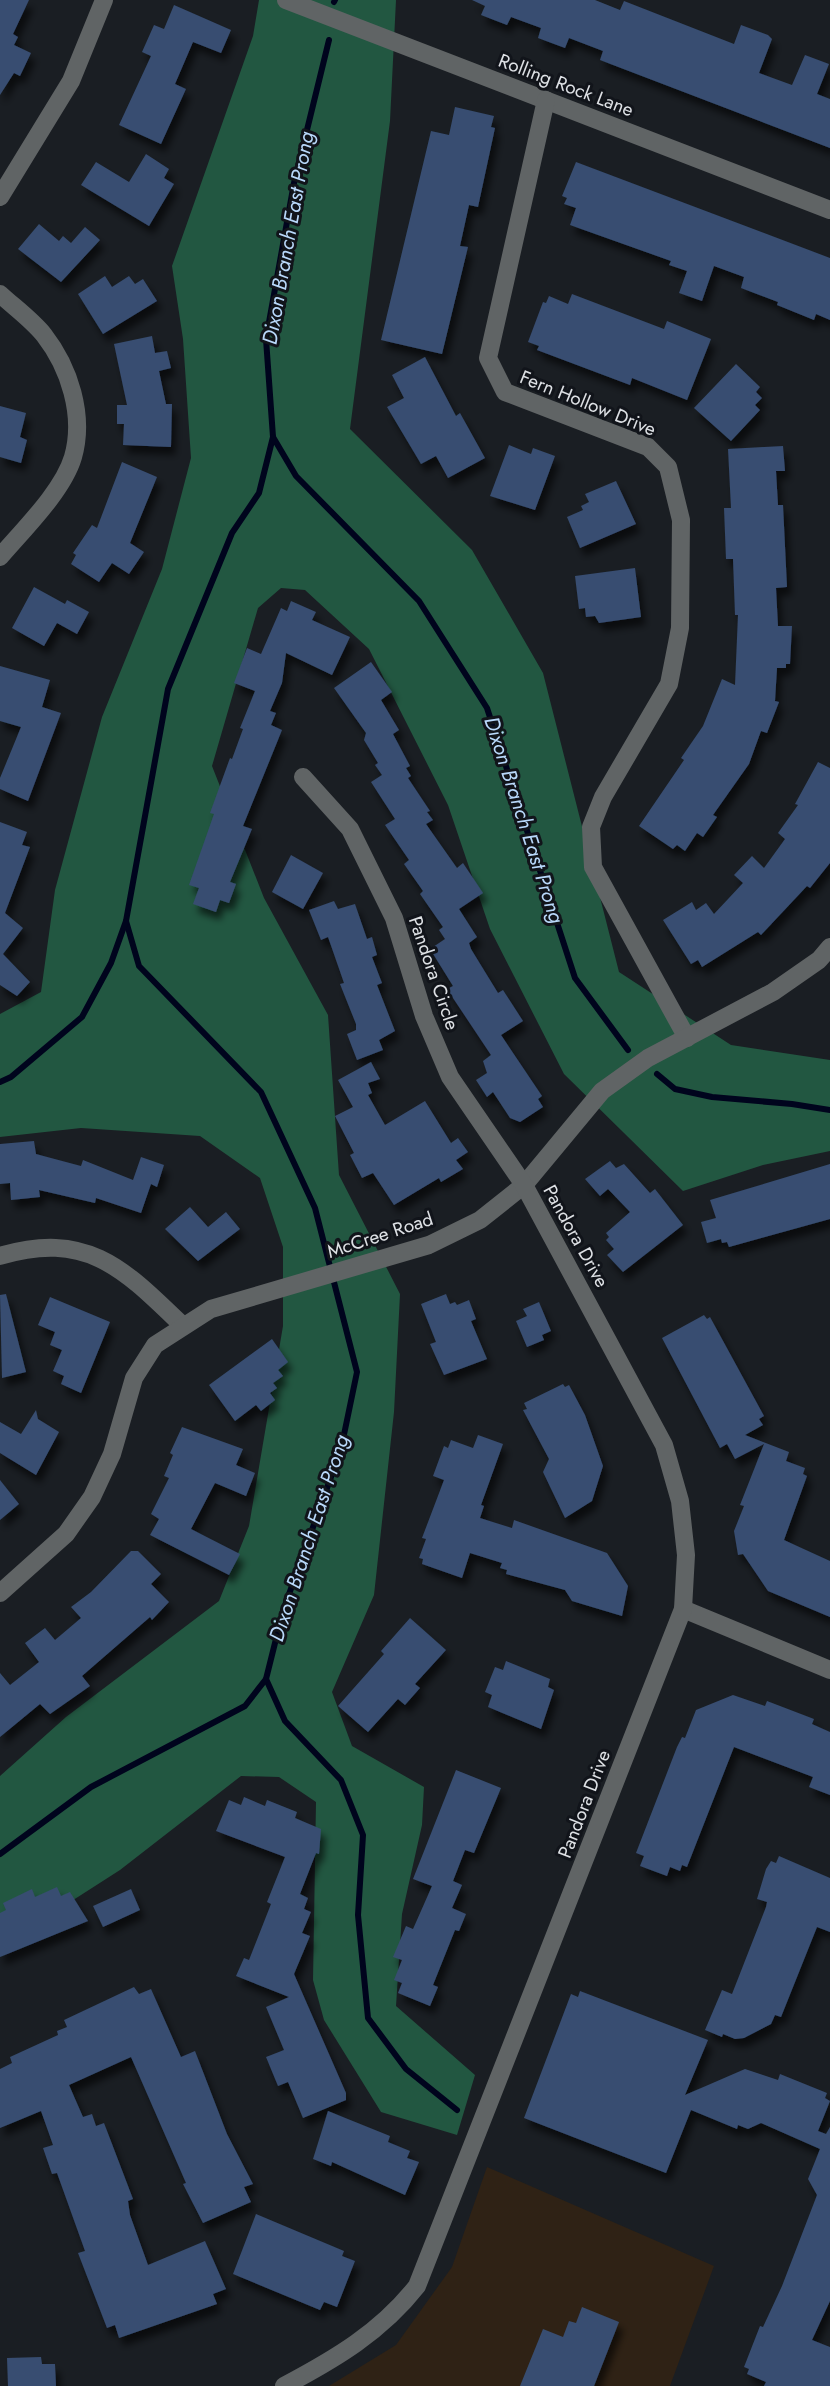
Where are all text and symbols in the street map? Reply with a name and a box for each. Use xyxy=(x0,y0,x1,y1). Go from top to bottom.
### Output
street label: Rolling Rock Lane xyxy=(494,47,638,123)
water label: Dixon Branch East Prong xyxy=(254,129,322,347)
street label: Fern Hollow Drive xyxy=(516,363,660,443)
water label: Dixon Branch East Prong xyxy=(476,713,572,928)
street label: Pandora Circle xyxy=(402,912,466,1034)
street label: Pandora Drive xyxy=(537,1180,615,1292)
street label: McCree Road xyxy=(324,1205,436,1265)
water label: Dixon Branch East Prong xyxy=(261,1430,357,1645)
street label: Pandora Drive xyxy=(551,1746,617,1862)

